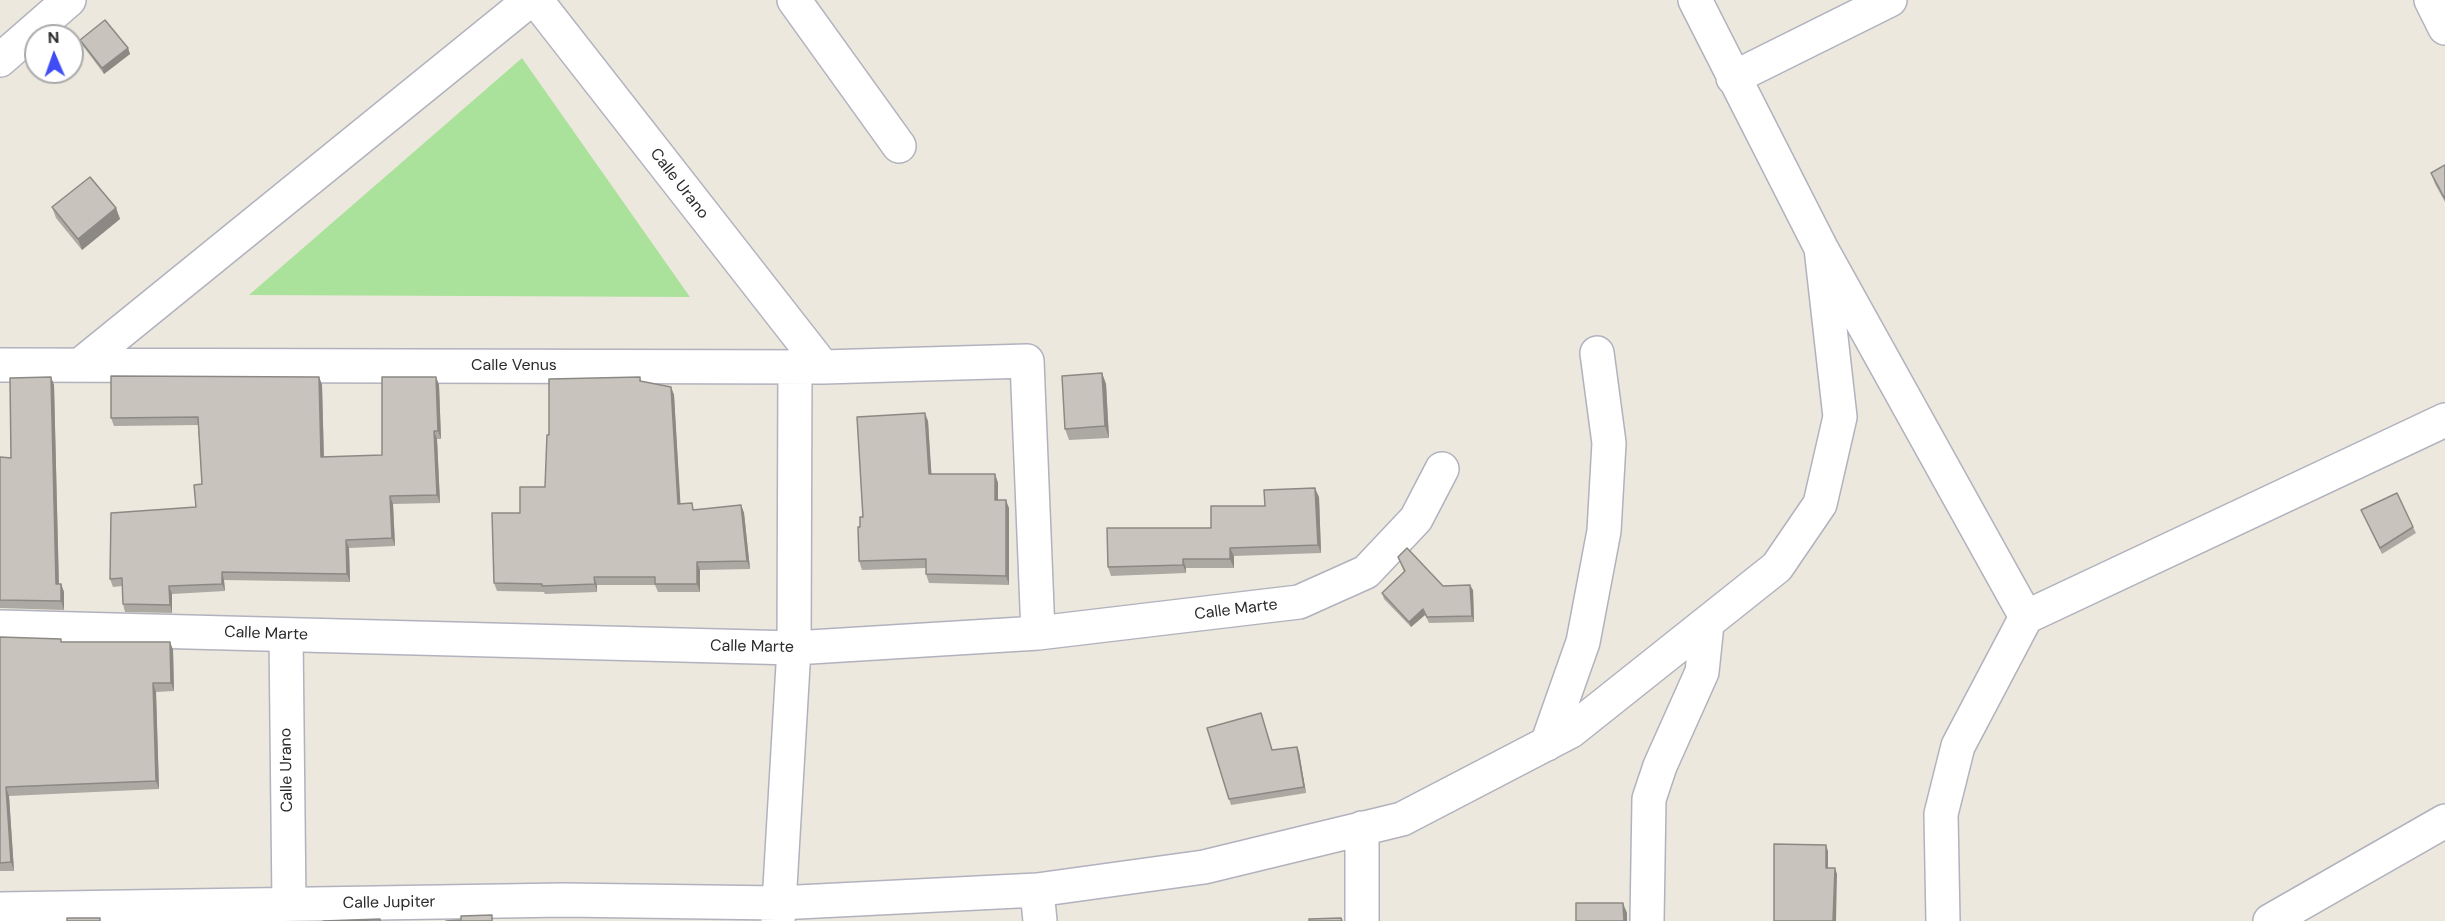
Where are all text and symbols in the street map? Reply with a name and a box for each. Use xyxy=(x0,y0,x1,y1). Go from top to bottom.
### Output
north arrow xyxy=(24,24,84,84)
text: N xyxy=(47,27,60,48)
street label: Calle Urano xyxy=(645,145,713,223)
street label: Calle Venus xyxy=(471,356,557,376)
street label: Calle Marte xyxy=(1193,595,1279,625)
street label: Calle Marte xyxy=(224,623,308,645)
street label: Calle Marte xyxy=(710,637,794,657)
street label: Calle Urano xyxy=(277,728,297,812)
street label: Calle Jupiter xyxy=(342,893,436,913)

